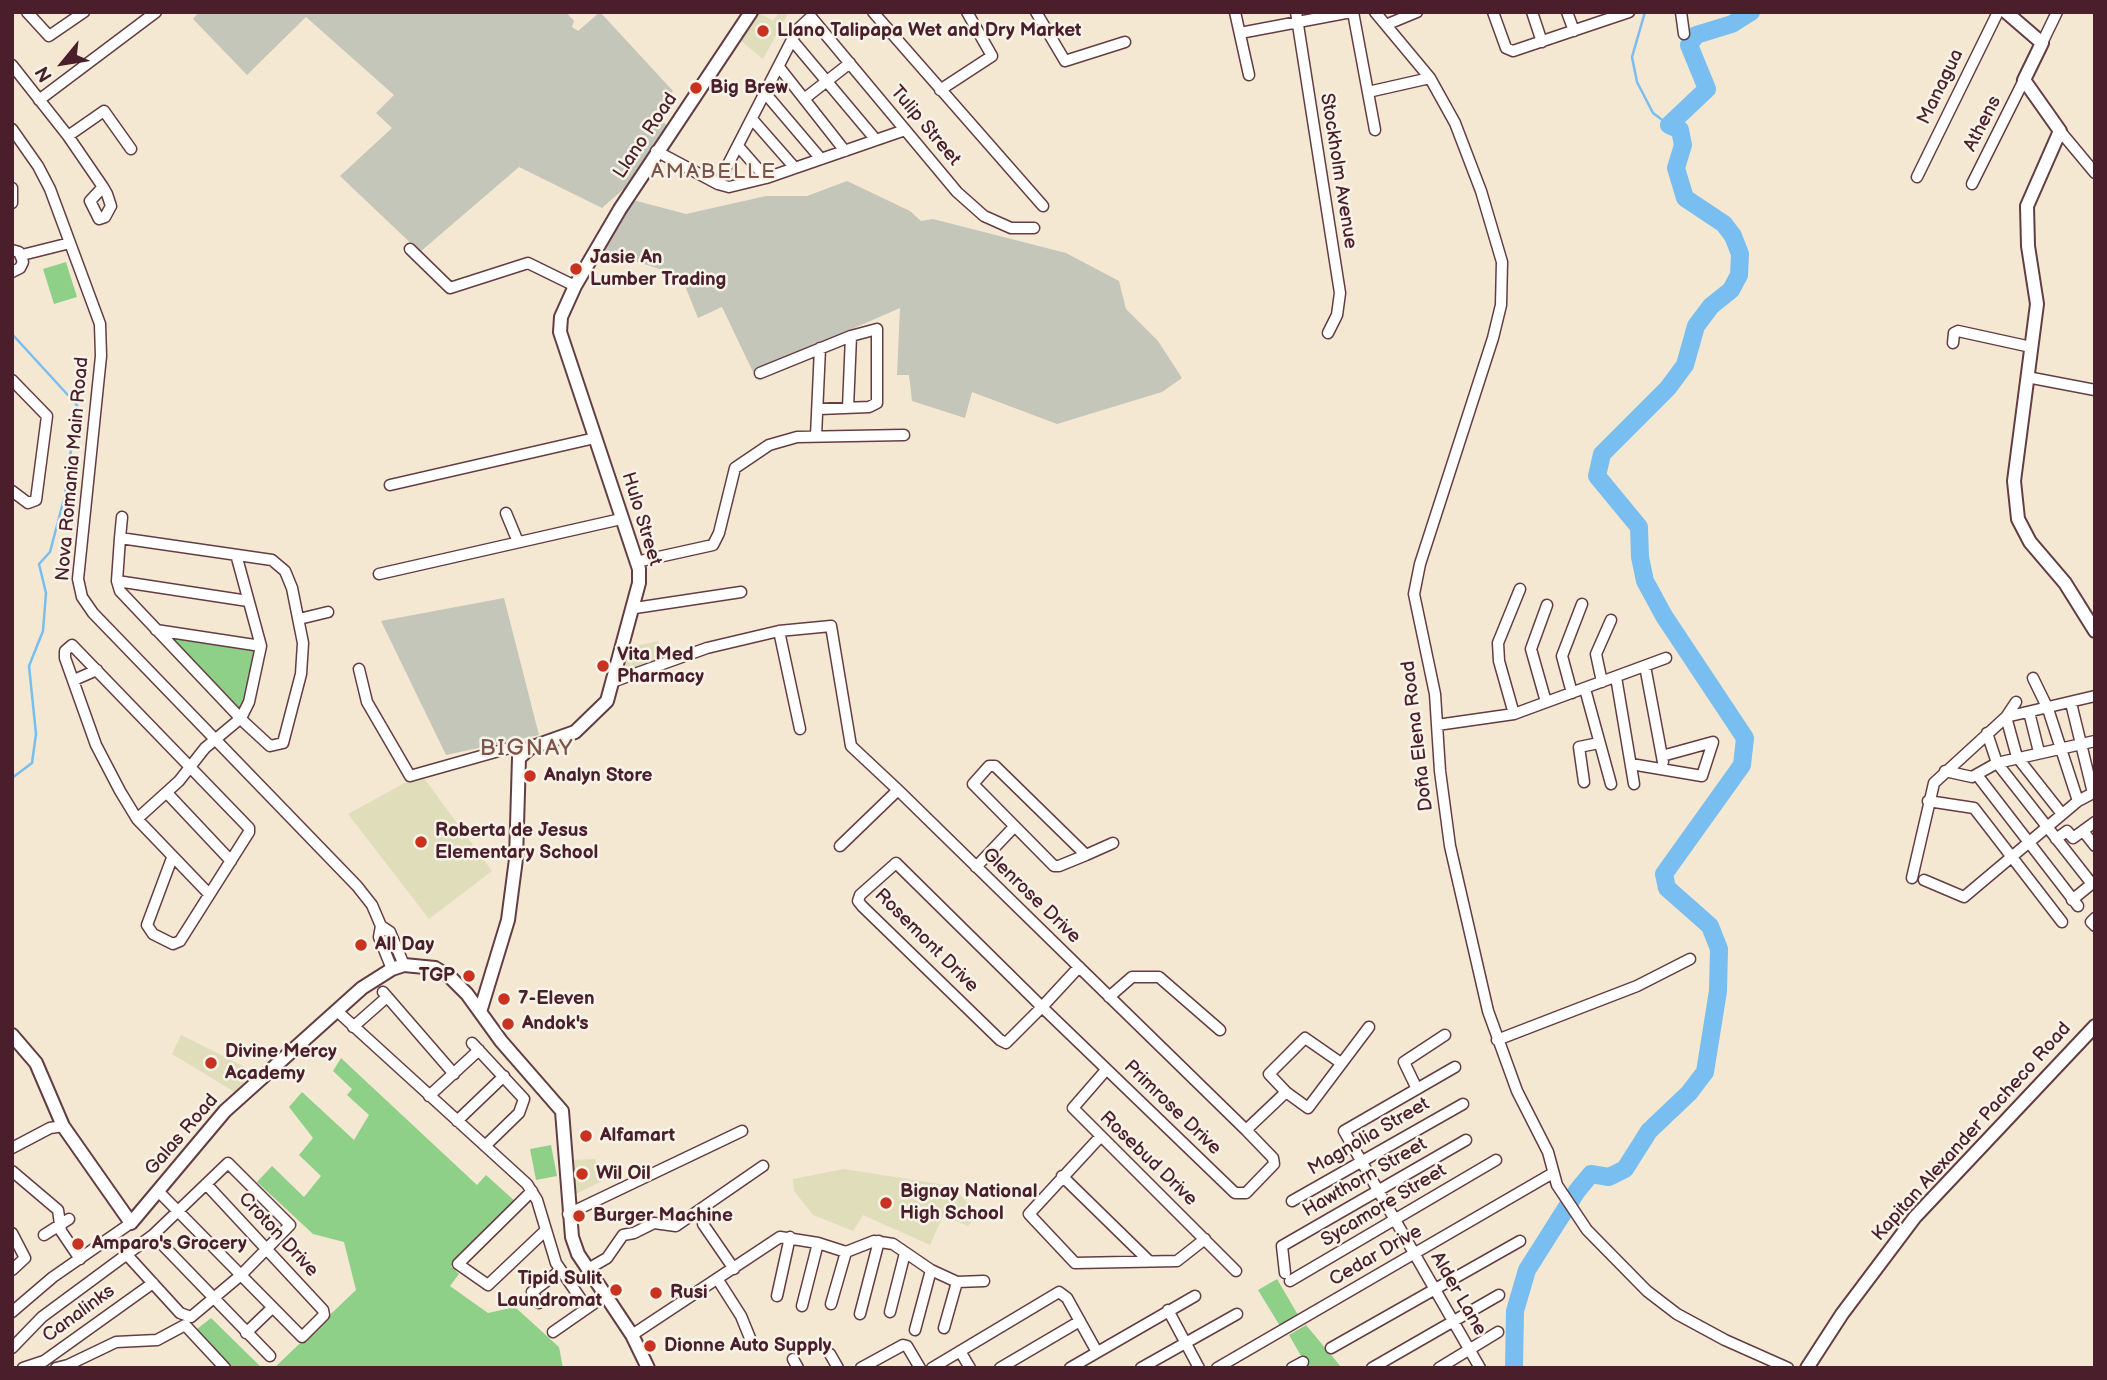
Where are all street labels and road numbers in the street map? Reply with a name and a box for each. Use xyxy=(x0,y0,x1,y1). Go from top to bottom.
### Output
street label: Managua xyxy=(1913,46,1969,128)
street label: Tulip Street xyxy=(885,81,965,171)
street label: Llano Road xyxy=(609,89,683,183)
street label: Stockholm Avenue xyxy=(1314,92,1362,250)
street label: Athens xyxy=(1959,92,2007,156)
street label: Nova Romania Main Road xyxy=(52,356,94,582)
street label: Hulo Street xyxy=(616,469,666,569)
street label: Doña Elena Road xyxy=(1397,659,1439,813)
street label: Glenrose Drive xyxy=(977,843,1085,949)
street label: Rosemont Drive xyxy=(869,884,983,998)
street label: Kapitan Alexander Pacheco Road xyxy=(1868,1018,2076,1246)
street label: Primrose Drive xyxy=(1119,1056,1225,1160)
street label: Galas Road xyxy=(140,1090,224,1180)
street label: Magnolia Street xyxy=(1304,1093,1434,1181)
street label: Rosebud Drive xyxy=(1094,1107,1202,1211)
street label: Hawthorn Street xyxy=(1299,1133,1431,1223)
street label: Sycamore Street xyxy=(1317,1160,1451,1252)
street label: Croton Drive xyxy=(233,1188,323,1282)
street label: Cedar Drive xyxy=(1326,1220,1426,1292)
street label: Alder Lane xyxy=(1425,1248,1491,1340)
street label: Canalinks xyxy=(38,1280,120,1348)

